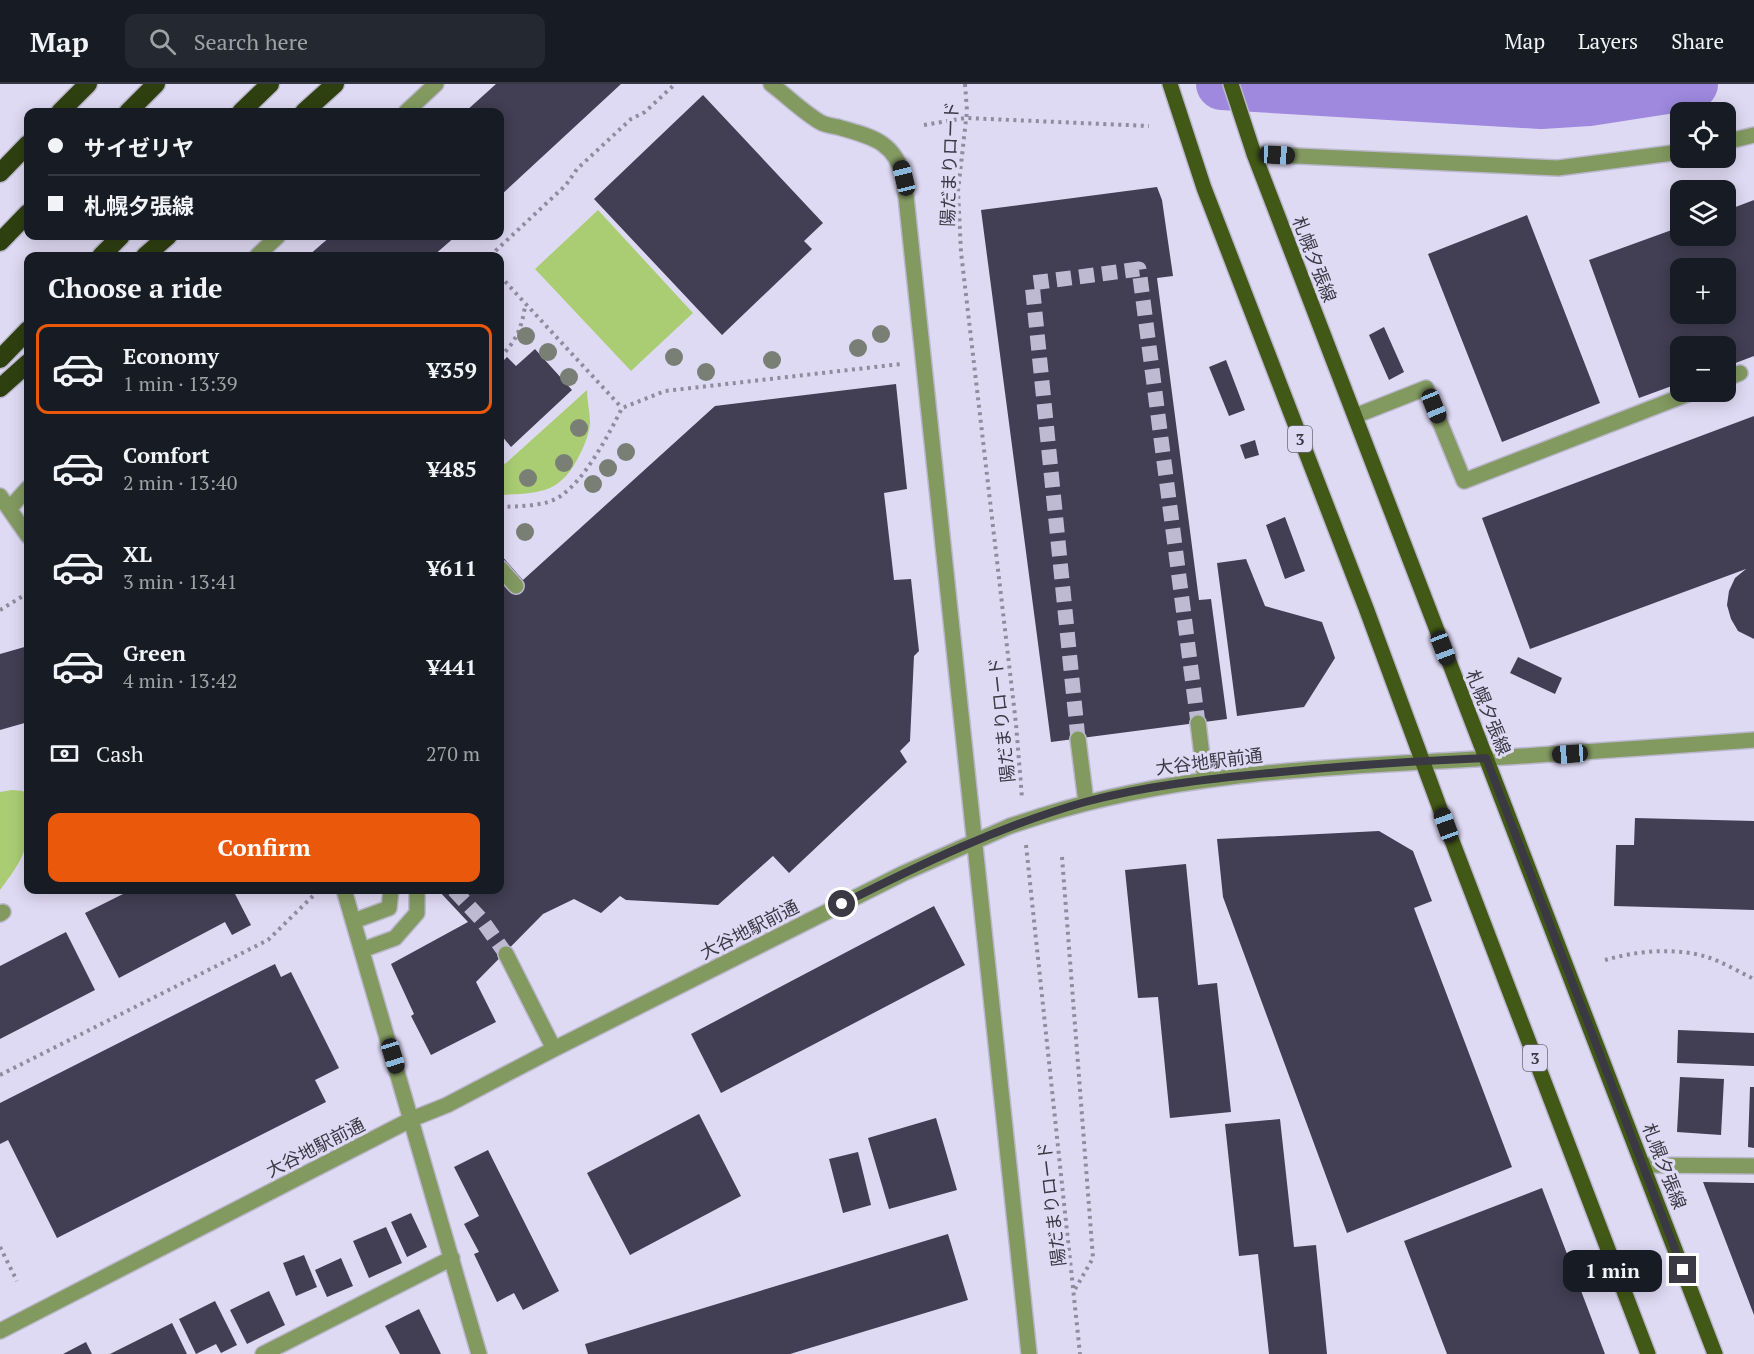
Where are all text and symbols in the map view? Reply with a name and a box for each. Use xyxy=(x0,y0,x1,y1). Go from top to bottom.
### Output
search box xyxy=(125,14,545,68)
text: Map xyxy=(30,23,89,60)
icon: search xyxy=(146,25,179,58)
text: Search here xyxy=(194,27,308,56)
text: Map xyxy=(1504,27,1545,55)
text: Layers xyxy=(1578,27,1638,55)
text: Share xyxy=(1671,27,1724,55)
street label: 陽だまりロード xyxy=(935,101,963,227)
map controls xyxy=(1670,102,1736,402)
button: locate xyxy=(1670,102,1736,168)
text: サイゼリヤ xyxy=(84,133,194,162)
car xyxy=(1259,145,1295,165)
car xyxy=(891,158,917,198)
button: layers xyxy=(1670,180,1736,246)
text: 札幌夕張線 xyxy=(84,191,194,220)
street label: 札幌夕張線 xyxy=(1288,213,1342,305)
button: + xyxy=(1670,258,1736,324)
text: Choose a ride xyxy=(48,270,223,306)
button: − xyxy=(1670,336,1736,402)
text: Economy xyxy=(123,341,219,370)
icon: car xyxy=(51,342,105,396)
text: ¥359 xyxy=(427,355,477,384)
text: 1 min · 13:39 xyxy=(123,370,237,397)
car xyxy=(1419,386,1449,426)
road number: 3 xyxy=(1288,426,1312,452)
text: Comfort xyxy=(123,440,209,469)
icon: car xyxy=(51,441,105,495)
text: ¥485 xyxy=(427,454,477,483)
text: 2 min · 13:40 xyxy=(123,469,237,496)
text: XL xyxy=(123,539,152,568)
icon: car xyxy=(51,540,105,594)
text: ¥611 xyxy=(427,553,477,582)
text: 3 min · 13:41 xyxy=(123,568,237,595)
car xyxy=(1428,628,1458,668)
text: Green xyxy=(123,638,186,667)
icon: car xyxy=(51,639,105,693)
text: ¥441 xyxy=(427,652,477,681)
street label: 陽だまりロード xyxy=(982,656,1020,784)
street label: 札幌夕張線 xyxy=(1461,666,1517,758)
text: 4 min · 13:42 xyxy=(123,667,237,694)
icon: cash xyxy=(48,737,81,770)
text: Cash xyxy=(96,739,144,768)
text: 270 m xyxy=(426,740,480,767)
street label: 大谷地駅前通 xyxy=(1154,743,1264,779)
car xyxy=(1551,744,1589,764)
car xyxy=(1431,805,1461,845)
button: Confirm xyxy=(48,813,480,882)
route start xyxy=(828,890,855,917)
street label: 大谷地駅前通 xyxy=(695,894,803,964)
car xyxy=(379,1036,407,1076)
road number: 3 xyxy=(1523,1045,1547,1071)
street label: 大谷地駅前通 xyxy=(261,1112,369,1182)
street label: 札幌夕張線 xyxy=(1638,1120,1692,1212)
street label: 陽だまりロード xyxy=(1031,1140,1071,1268)
callout: 1 min xyxy=(1563,1249,1662,1291)
route end xyxy=(1669,1256,1696,1283)
text: 1 min xyxy=(1585,1257,1640,1284)

